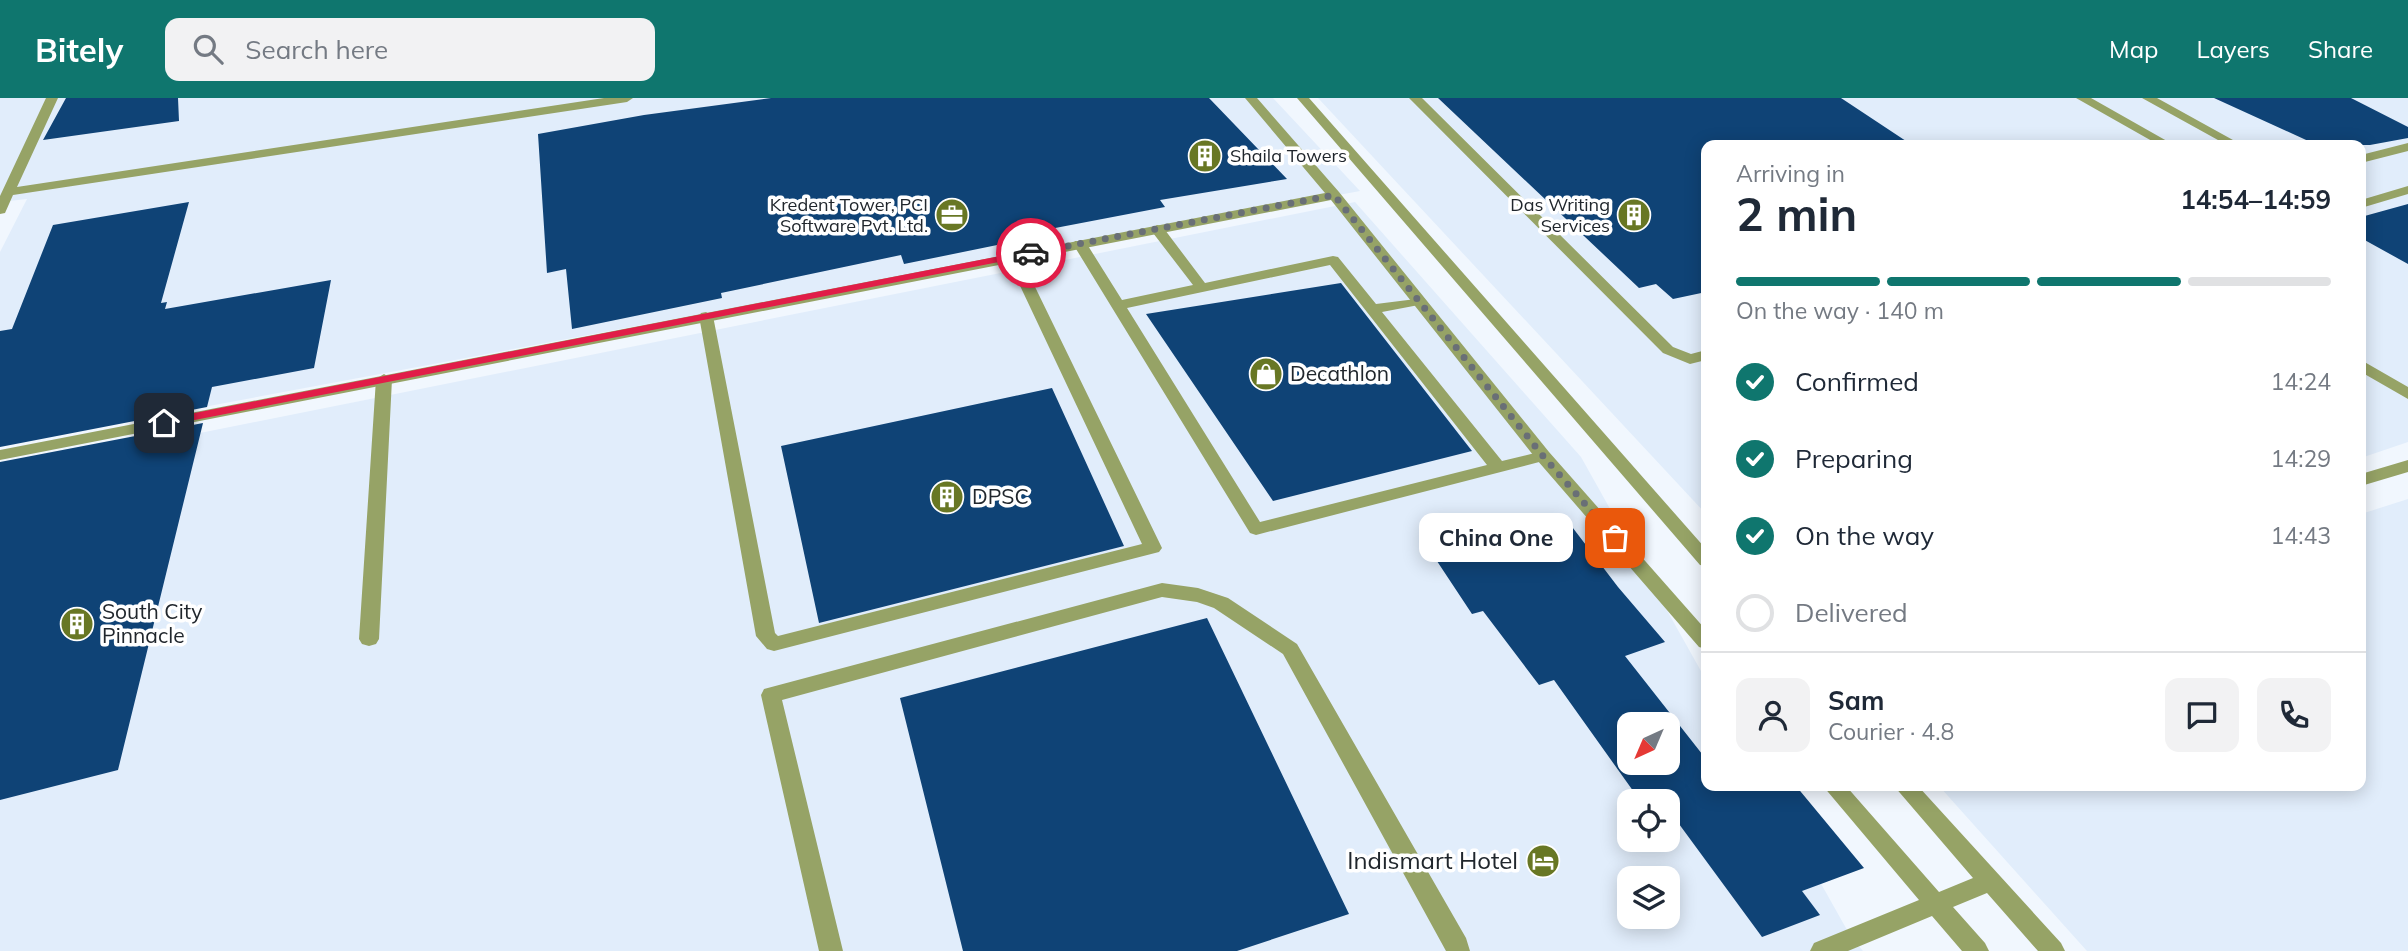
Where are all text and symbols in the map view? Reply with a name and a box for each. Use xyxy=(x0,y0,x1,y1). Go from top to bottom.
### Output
search box xyxy=(165,18,655,81)
text: Bitely xyxy=(35,29,123,70)
icon: search xyxy=(189,30,227,68)
text: Search here xyxy=(245,33,388,66)
text: Map xyxy=(2109,34,2158,64)
text: Layers xyxy=(2196,34,2270,64)
text: Share xyxy=(2308,34,2373,64)
building icon: Shaila Towers xyxy=(1186,137,1224,175)
place label: Shaila Towers xyxy=(1230,144,1347,167)
text: Arriving in xyxy=(1736,159,1845,188)
text: 14:54–14:59 xyxy=(2180,183,2331,216)
text: 2 min xyxy=(1736,185,1857,243)
place label: Kredent Tower, PCI Software Pvt. Ltd. xyxy=(770,193,928,237)
place label: Das Writing Services xyxy=(1510,193,1610,237)
office icon: Kredent Tower, PCI Software Pvt. Ltd. xyxy=(933,196,971,234)
building icon: Das Writing Services xyxy=(1615,196,1653,234)
courier xyxy=(996,218,1066,288)
icon: car xyxy=(1012,234,1050,272)
text: On the way · 140 m xyxy=(1736,296,1944,325)
shop icon: Decathlon xyxy=(1247,355,1285,393)
place label: Decathlon xyxy=(1290,360,1389,386)
icon: check xyxy=(1736,363,1774,401)
text: Confirmed xyxy=(1795,365,1919,398)
text: 14:24 xyxy=(2271,367,2331,396)
pin xyxy=(134,393,194,453)
icon: home xyxy=(145,404,183,442)
icon: check xyxy=(1736,440,1774,478)
text: Preparing xyxy=(1795,442,1913,475)
text: 14:29 xyxy=(2271,444,2331,473)
building icon: DPSC xyxy=(928,478,966,516)
place label: DPSC xyxy=(972,483,1029,509)
pin xyxy=(1585,508,1645,568)
callout: China One xyxy=(1419,514,1573,562)
icon: check xyxy=(1736,517,1774,555)
icon: bag xyxy=(1596,519,1634,557)
text: On the way xyxy=(1795,519,1934,552)
text: 14:43 xyxy=(2271,521,2331,550)
text: China One xyxy=(1439,523,1553,552)
text: Delivered xyxy=(1795,596,1908,629)
place label: South City Pinnacle xyxy=(102,598,202,648)
building icon: South City Pinnacle xyxy=(58,605,96,643)
button: person xyxy=(1736,678,1810,752)
button: chat xyxy=(2165,678,2239,752)
button: phone xyxy=(2257,678,2331,752)
text: Sam xyxy=(1828,684,1884,717)
north arrow xyxy=(1617,712,1680,775)
map controls xyxy=(1617,712,1680,929)
text: Courier · 4.8 xyxy=(1828,717,1954,746)
button: locate xyxy=(1617,789,1680,852)
hotel icon: Indismart Hotel xyxy=(1524,842,1562,880)
place label: Indismart Hotel xyxy=(1347,845,1518,875)
button: layers xyxy=(1617,866,1680,929)

